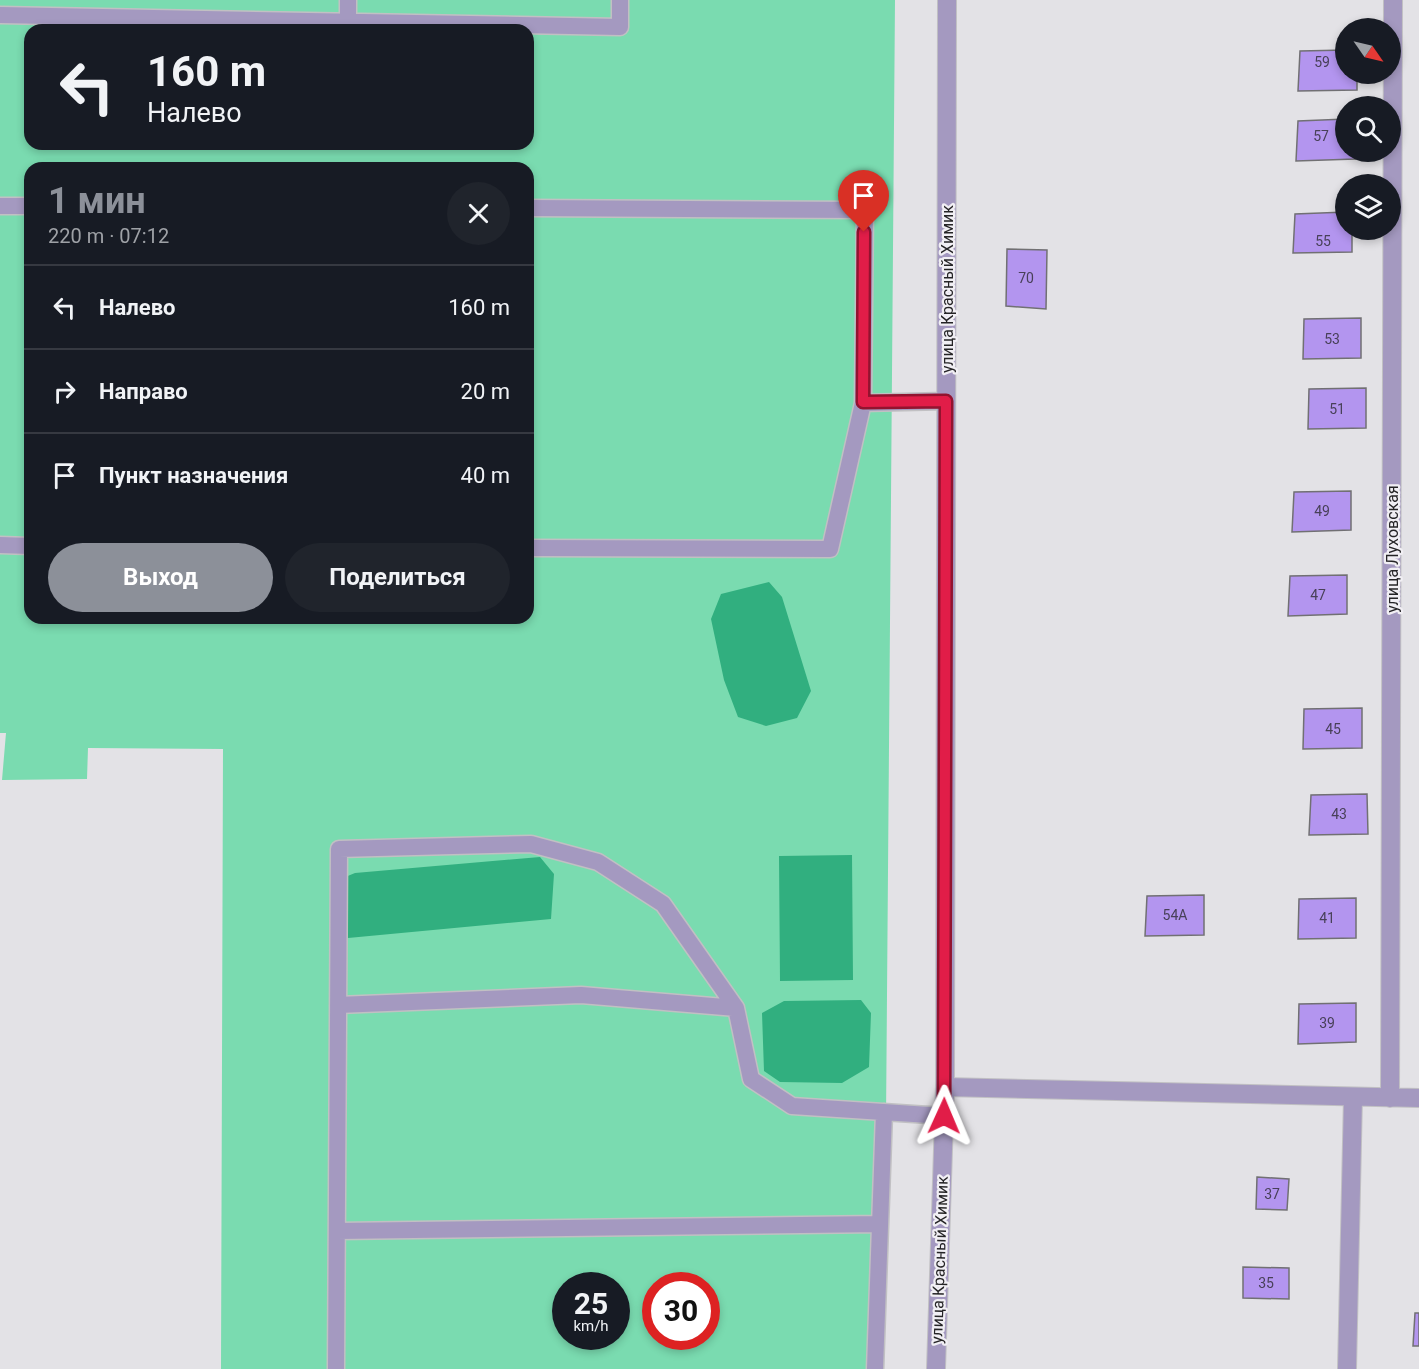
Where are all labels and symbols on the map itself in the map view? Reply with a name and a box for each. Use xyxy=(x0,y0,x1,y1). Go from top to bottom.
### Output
north arrow xyxy=(1335,18,1401,84)
house number: 59 xyxy=(1314,54,1330,70)
house number: 57 xyxy=(1313,128,1329,144)
pin xyxy=(838,170,889,232)
street label: улица Красный Химик xyxy=(938,205,957,373)
house number: 55 xyxy=(1315,233,1331,249)
house number: 70 xyxy=(1018,270,1034,286)
house number: 53 xyxy=(1324,331,1340,347)
house number: 51 xyxy=(1329,401,1345,417)
street label: улица Луховская xyxy=(1383,485,1402,613)
house number: 49 xyxy=(1314,503,1330,519)
house number: 47 xyxy=(1310,587,1326,603)
house number: 45 xyxy=(1325,721,1341,737)
house number: 43 xyxy=(1331,806,1347,822)
house number: 54А xyxy=(1163,907,1187,923)
house number: 41 xyxy=(1319,910,1335,926)
house number: 39 xyxy=(1319,1015,1335,1031)
position arrow xyxy=(912,1084,976,1148)
street label: улица Красный Химик xyxy=(927,1175,952,1344)
house number: 37 xyxy=(1264,1186,1280,1202)
speed limit sign: 30 xyxy=(642,1272,720,1350)
house number: 35 xyxy=(1258,1275,1274,1291)

